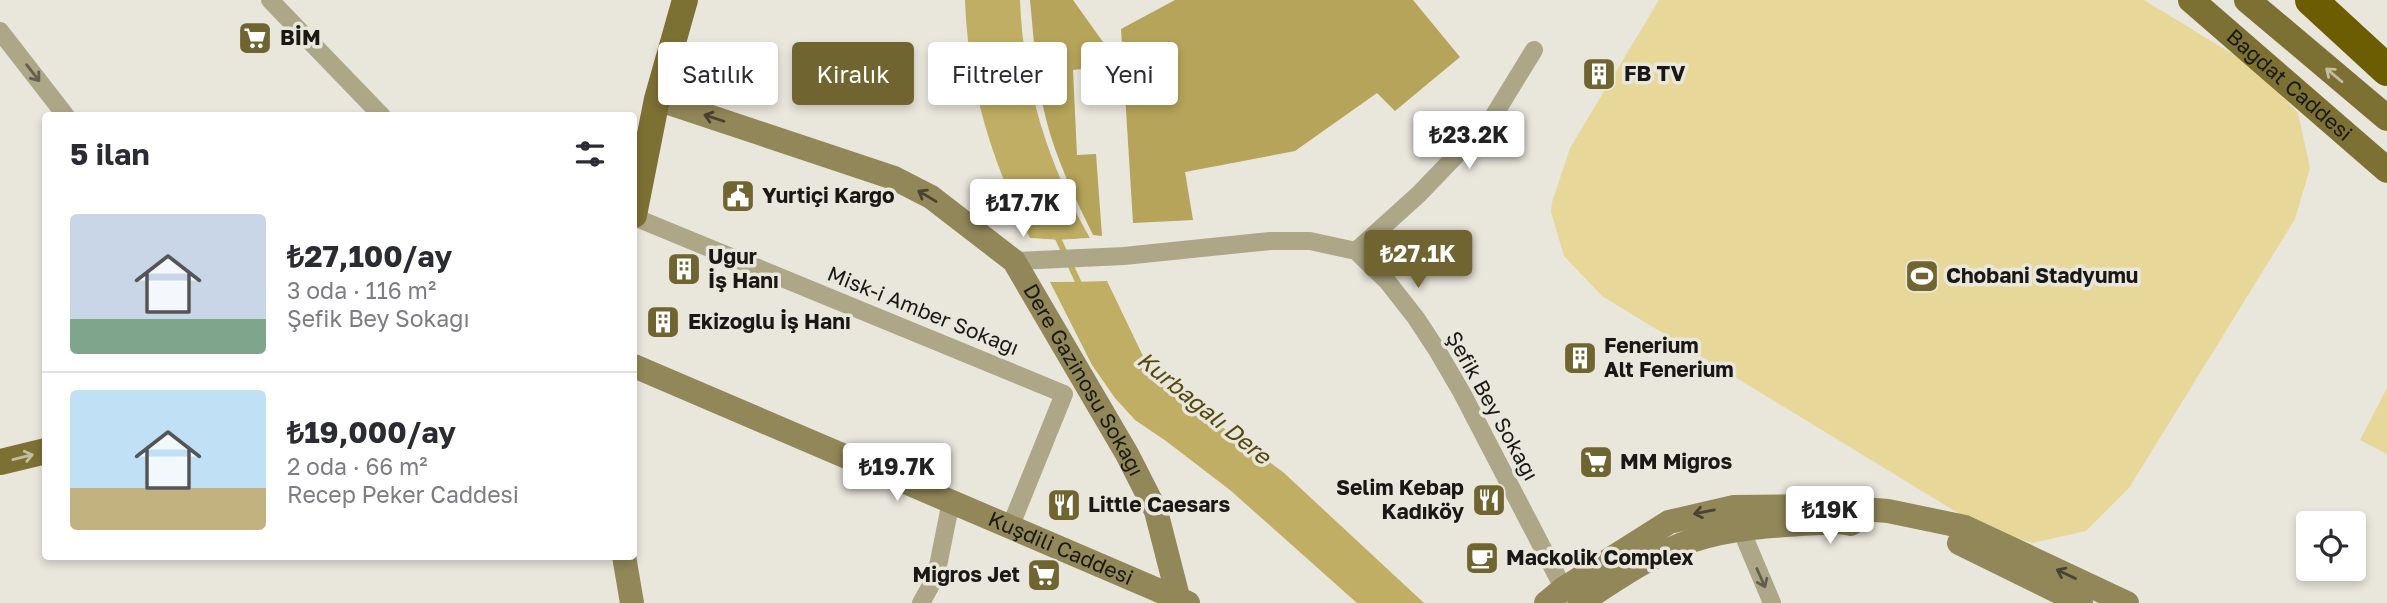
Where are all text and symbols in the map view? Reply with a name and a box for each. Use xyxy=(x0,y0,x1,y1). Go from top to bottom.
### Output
supermarket icon: BİM xyxy=(236,19,274,57)
street label: Bağdat Caddesi xyxy=(2222,23,2358,146)
place label: BİM xyxy=(280,24,321,50)
chip: Satılık xyxy=(658,42,778,105)
chip: Kiralık xyxy=(792,42,914,105)
chip: Filtreler xyxy=(928,42,1067,105)
chip: Yeni xyxy=(1081,42,1178,105)
building icon: FB TV xyxy=(1580,55,1618,93)
place label: FB TV xyxy=(1624,60,1686,86)
one-way arrow xyxy=(25,64,41,82)
one-way arrow xyxy=(2325,67,2343,83)
one-way arrow xyxy=(703,111,725,123)
pin: ₺23.2K xyxy=(1412,111,1526,171)
text: ₺23.2K xyxy=(1429,120,1509,148)
icon: filters xyxy=(571,135,609,173)
text: 5 ilan xyxy=(70,136,150,172)
public building icon: Yurtiçi Kargo xyxy=(719,177,757,215)
pin: ₺17.7K xyxy=(966,180,1080,239)
place label: Yurtiçi Kargo xyxy=(762,182,895,208)
one-way arrow xyxy=(918,188,937,203)
text: ₺17.7K xyxy=(986,188,1060,216)
pin: ₺27.1K xyxy=(1361,230,1475,290)
text: ₺27,100/ay xyxy=(287,238,452,274)
text: ₺27.1K xyxy=(1380,239,1456,267)
icon: home xyxy=(126,242,210,326)
place label: Uğur İş Hanı xyxy=(708,243,779,293)
building icon: Uğur İş Hanı xyxy=(665,250,703,288)
sports icon: Chobani Stadyumu xyxy=(1903,257,1941,295)
street label: Misk-i Amber Sokağı xyxy=(824,260,1023,360)
place label: Chobani Stadyumu xyxy=(1946,262,2138,288)
text: 3 oda · 116 m² xyxy=(287,276,436,304)
street label: Dere Gazinosu Sokağı xyxy=(1018,279,1150,480)
building icon: Ekizoğlu İş Hanı xyxy=(644,303,682,341)
text: Şefik Bey Sokağı xyxy=(287,304,470,332)
place label: Ekizoğlu İş Hanı xyxy=(688,308,851,334)
street label: Şefik Bey Sokağı xyxy=(1441,326,1545,485)
place label: Fenerium Alt Fenerium xyxy=(1604,332,1734,382)
building icon: Fenerium Alt Fenerium xyxy=(1561,339,1599,377)
water label: Kurbağalı Dere xyxy=(1132,345,1278,471)
text: ₺19,000/ay xyxy=(287,414,456,450)
icon: home xyxy=(126,418,210,502)
supermarket icon: MM Migros xyxy=(1577,443,1615,481)
pin: ₺19.7K xyxy=(840,444,954,503)
place label: MM Migros xyxy=(1620,448,1732,474)
one-way arrow xyxy=(11,450,34,463)
text: 2 oda · 66 m² xyxy=(287,452,428,480)
text: ₺19.7K xyxy=(859,452,935,480)
place label: Selim Kebap Kadıköy xyxy=(1336,474,1464,524)
text: Recep Peker Caddesi xyxy=(287,480,519,508)
restaurant icon: Selim Kebap Kadıköy xyxy=(1470,481,1508,519)
restaurant icon: Little Caesars xyxy=(1045,486,1083,524)
pin: ₺19K xyxy=(1789,486,1871,546)
place label: Little Caesars xyxy=(1088,491,1231,517)
text: ₺19K xyxy=(1802,495,1858,523)
street label: Kuşdili Caddesi xyxy=(985,505,1137,590)
one-way arrow xyxy=(1693,506,1716,520)
map controls xyxy=(2296,511,2366,581)
button: locate xyxy=(2296,511,2366,581)
cafe icon: Mackolik Complex xyxy=(1463,539,1501,577)
place label: Mackolik Complex xyxy=(1506,544,1693,570)
supermarket icon: Migros Jet xyxy=(1025,556,1063,594)
place label: Migros Jet xyxy=(913,561,1020,587)
one-way arrow xyxy=(1755,567,1768,588)
one-way arrow xyxy=(2056,567,2077,580)

